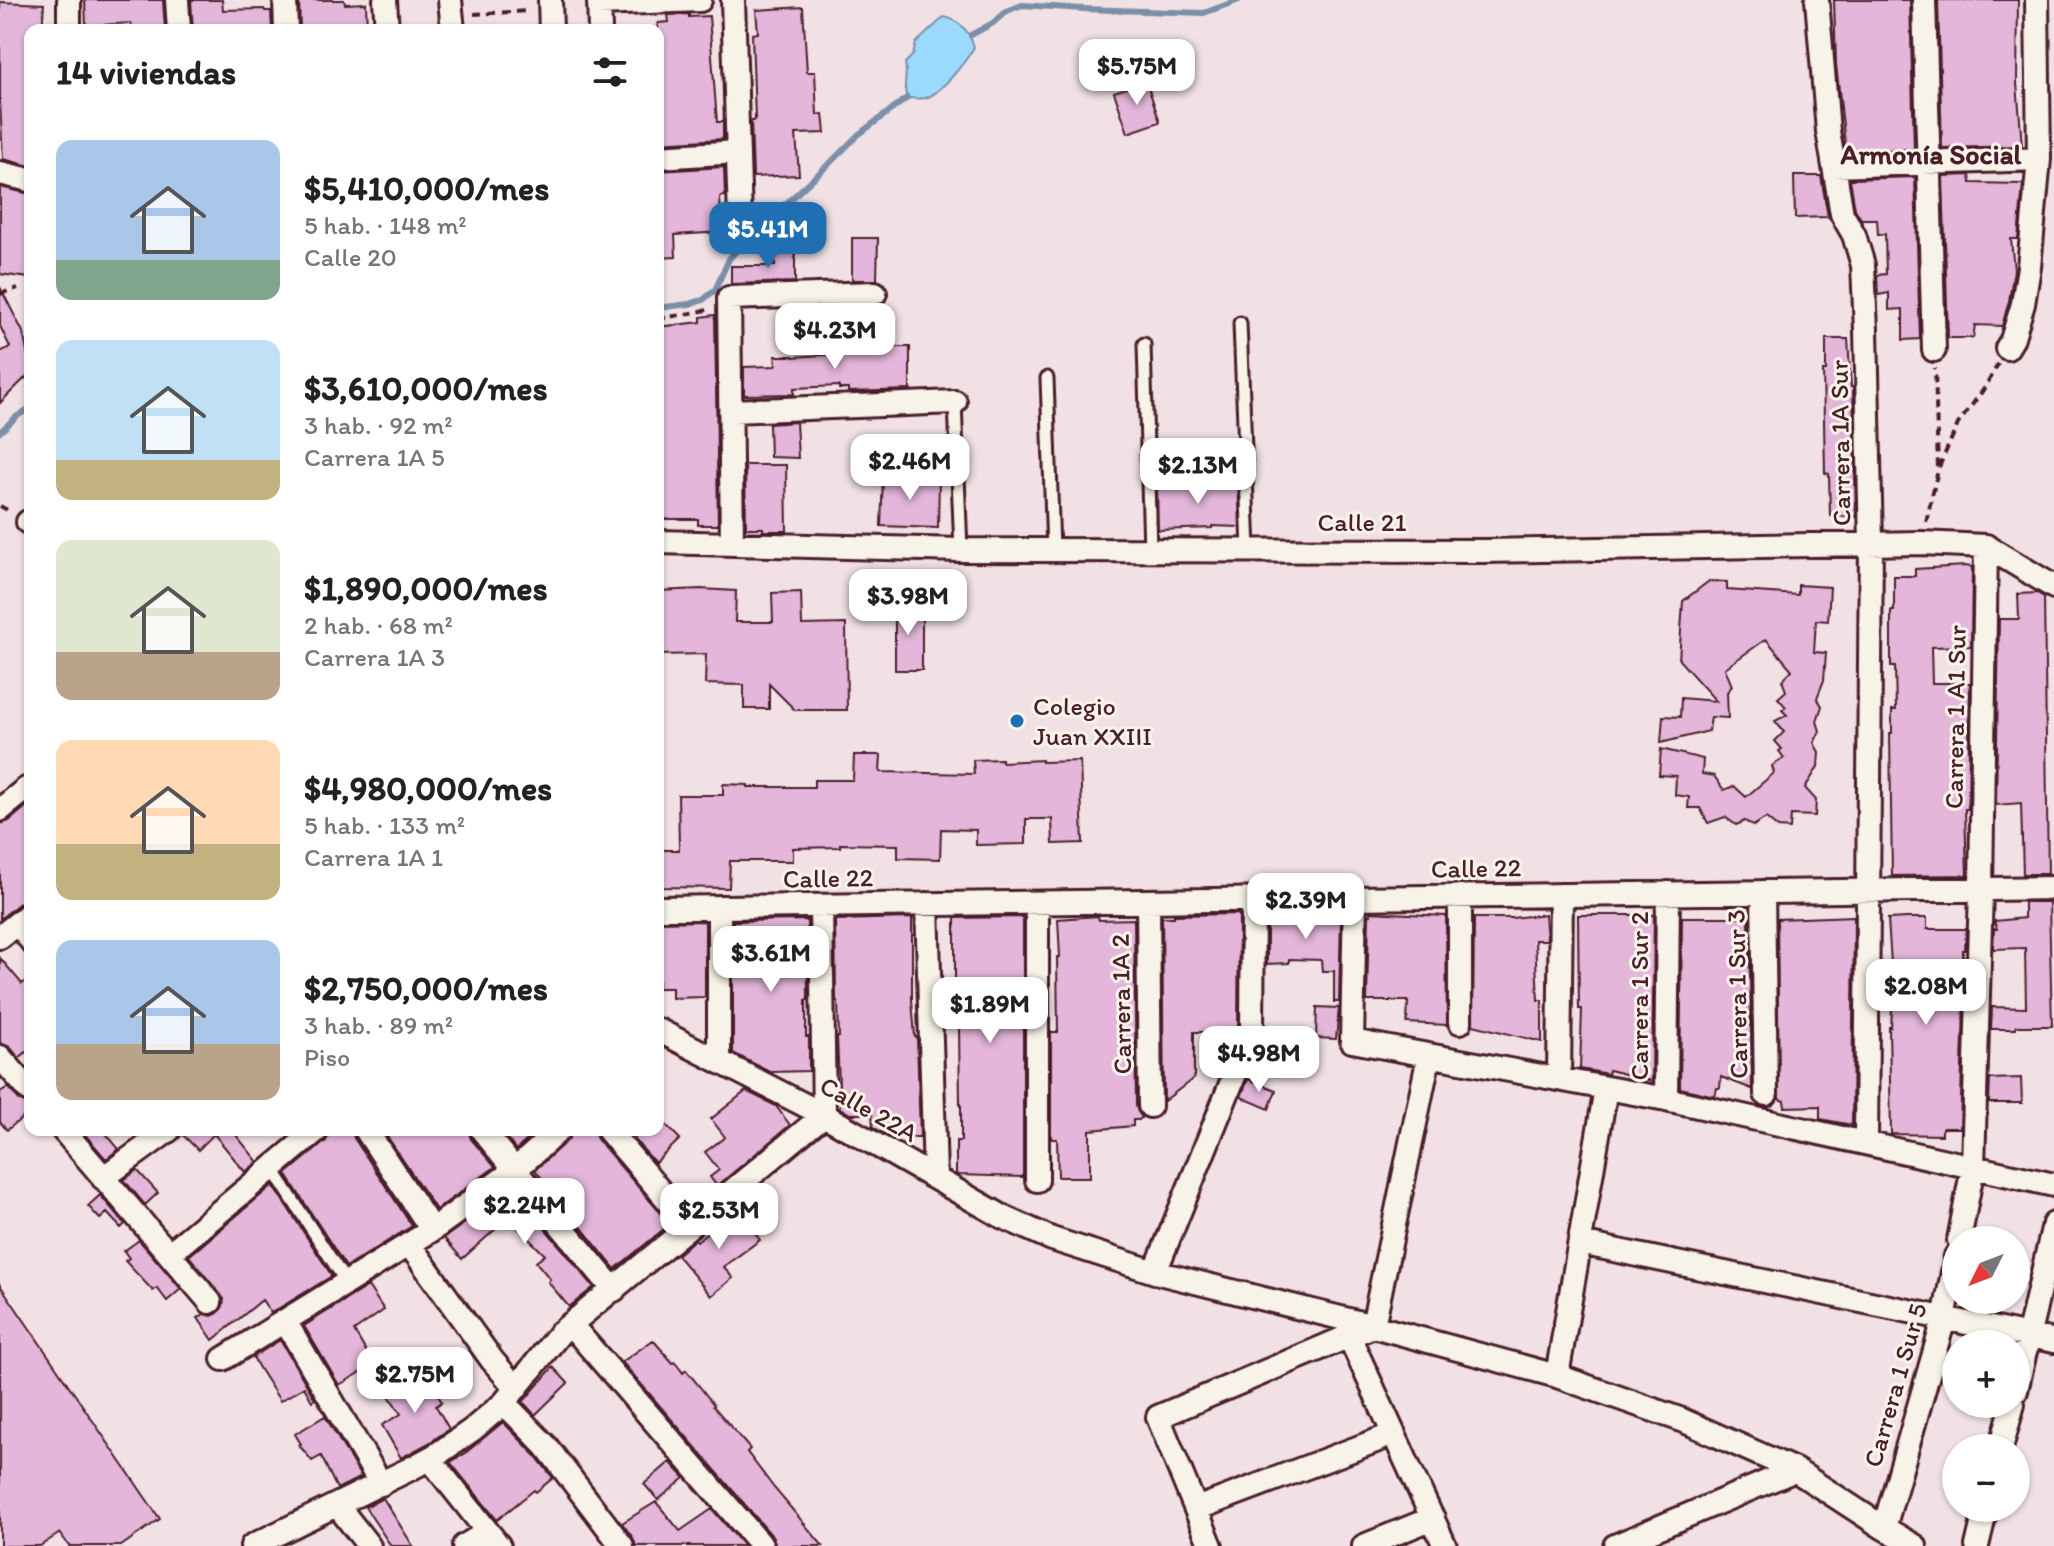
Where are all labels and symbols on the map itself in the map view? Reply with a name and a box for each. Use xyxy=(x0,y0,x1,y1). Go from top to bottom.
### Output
pin: $5.75M xyxy=(1072,39,1202,107)
district label: Armonía Social xyxy=(1840,137,2022,171)
pin: $5.41M xyxy=(703,202,833,270)
pin: $4.23M xyxy=(770,303,900,371)
street label: Carrera 1A Sur xyxy=(1823,359,1857,526)
pin: $2.46M xyxy=(845,434,975,502)
pin: $2.13M xyxy=(1133,438,1263,506)
street label: Calle 21 xyxy=(1318,506,1406,538)
pin: $3.98M xyxy=(843,569,973,637)
street label: Carrera 1 A1 Sur xyxy=(1937,624,1973,809)
place label: Colegio Juan XXIII xyxy=(1033,690,1152,752)
marker: Colegio Juan XXIII xyxy=(1008,712,1026,730)
street label: Calle 22 xyxy=(1430,851,1522,885)
street label: Calle 22 xyxy=(782,861,874,895)
pin: $2.39M xyxy=(1241,873,1371,941)
street label: Carrera 1 Sur 3 xyxy=(1720,909,1754,1079)
street label: Carrera 1 Sur 2 xyxy=(1623,911,1655,1081)
pin: $3.61M xyxy=(706,926,836,994)
street label: Carrera 1A 2 xyxy=(1104,933,1138,1075)
pin: $2.08M xyxy=(1861,959,1991,1027)
pin: $1.89M xyxy=(925,977,1055,1045)
pin: $4.98M xyxy=(1194,1026,1324,1094)
street label: Calle 22A xyxy=(814,1069,924,1149)
pin: $2.24M xyxy=(460,1178,590,1246)
pin: $2.53M xyxy=(654,1183,784,1251)
north arrow xyxy=(1942,1226,2030,1314)
street label: Carrera 1 Sur 5 xyxy=(1856,1299,1934,1471)
pin: $2.75M xyxy=(350,1347,480,1415)

